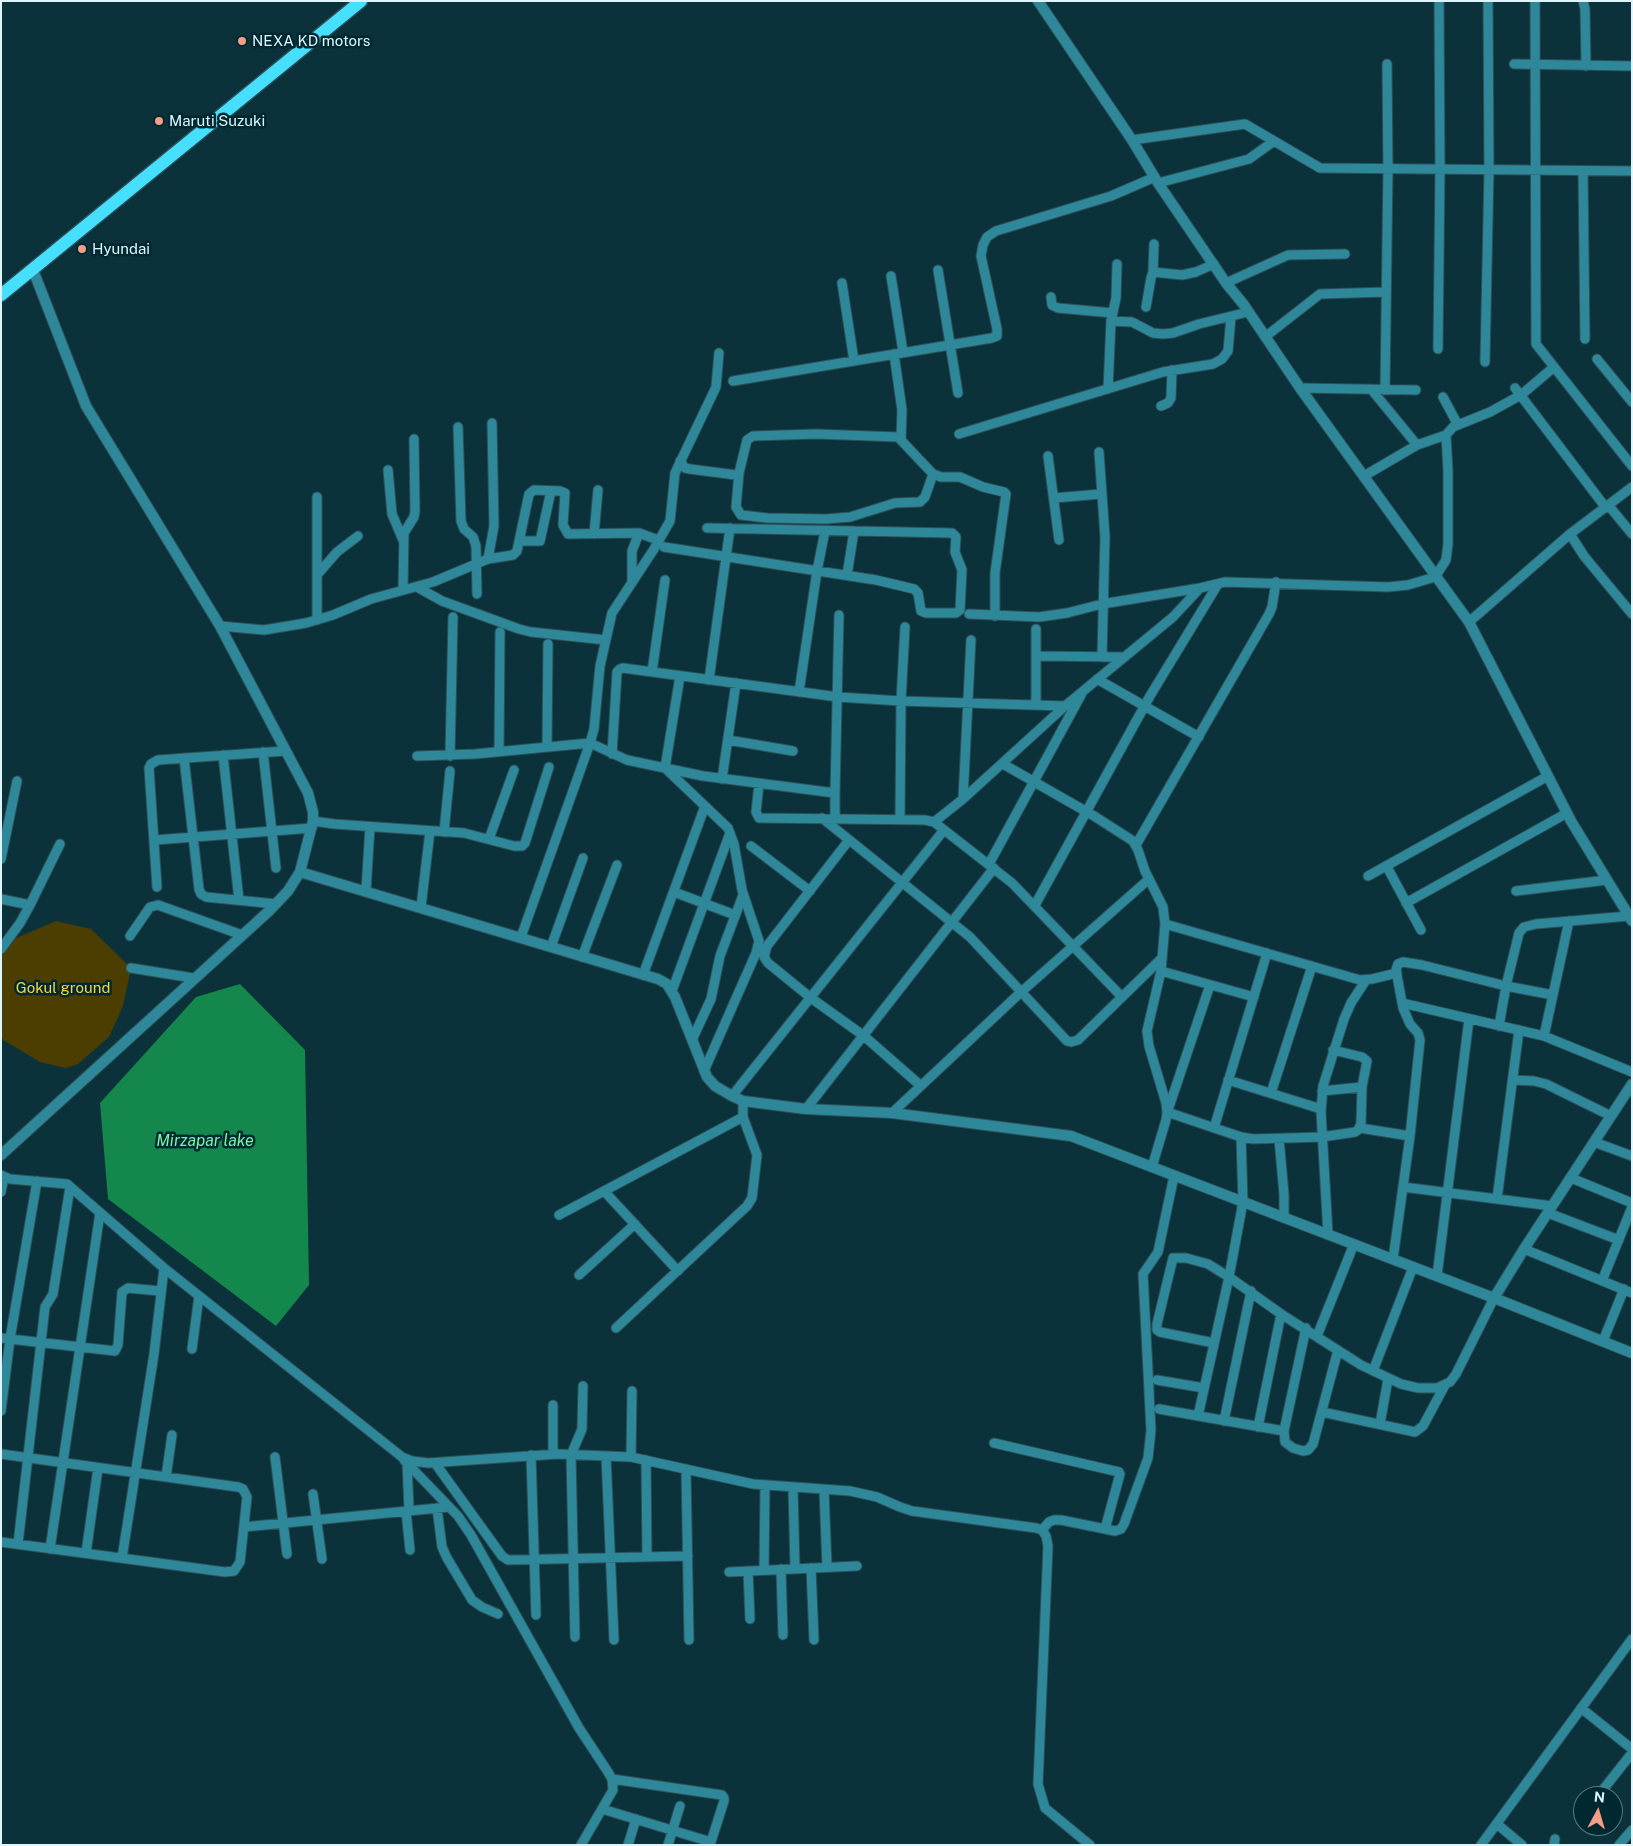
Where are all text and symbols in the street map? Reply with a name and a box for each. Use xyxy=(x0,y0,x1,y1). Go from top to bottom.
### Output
place label: NEXA KD motors xyxy=(252,32,370,50)
marker: NEXA KD motors xyxy=(236,35,248,47)
place label: Maruti Suzuki xyxy=(169,112,265,130)
marker: Maruti Suzuki xyxy=(153,115,165,127)
place label: Hyundai xyxy=(92,240,150,258)
marker: Hyundai xyxy=(76,243,88,255)
park label: Gokul ground xyxy=(16,979,110,997)
water label: Mirzapar lake xyxy=(156,1131,254,1151)
north arrow xyxy=(1573,1786,1623,1836)
text: N xyxy=(1593,1789,1606,1806)

